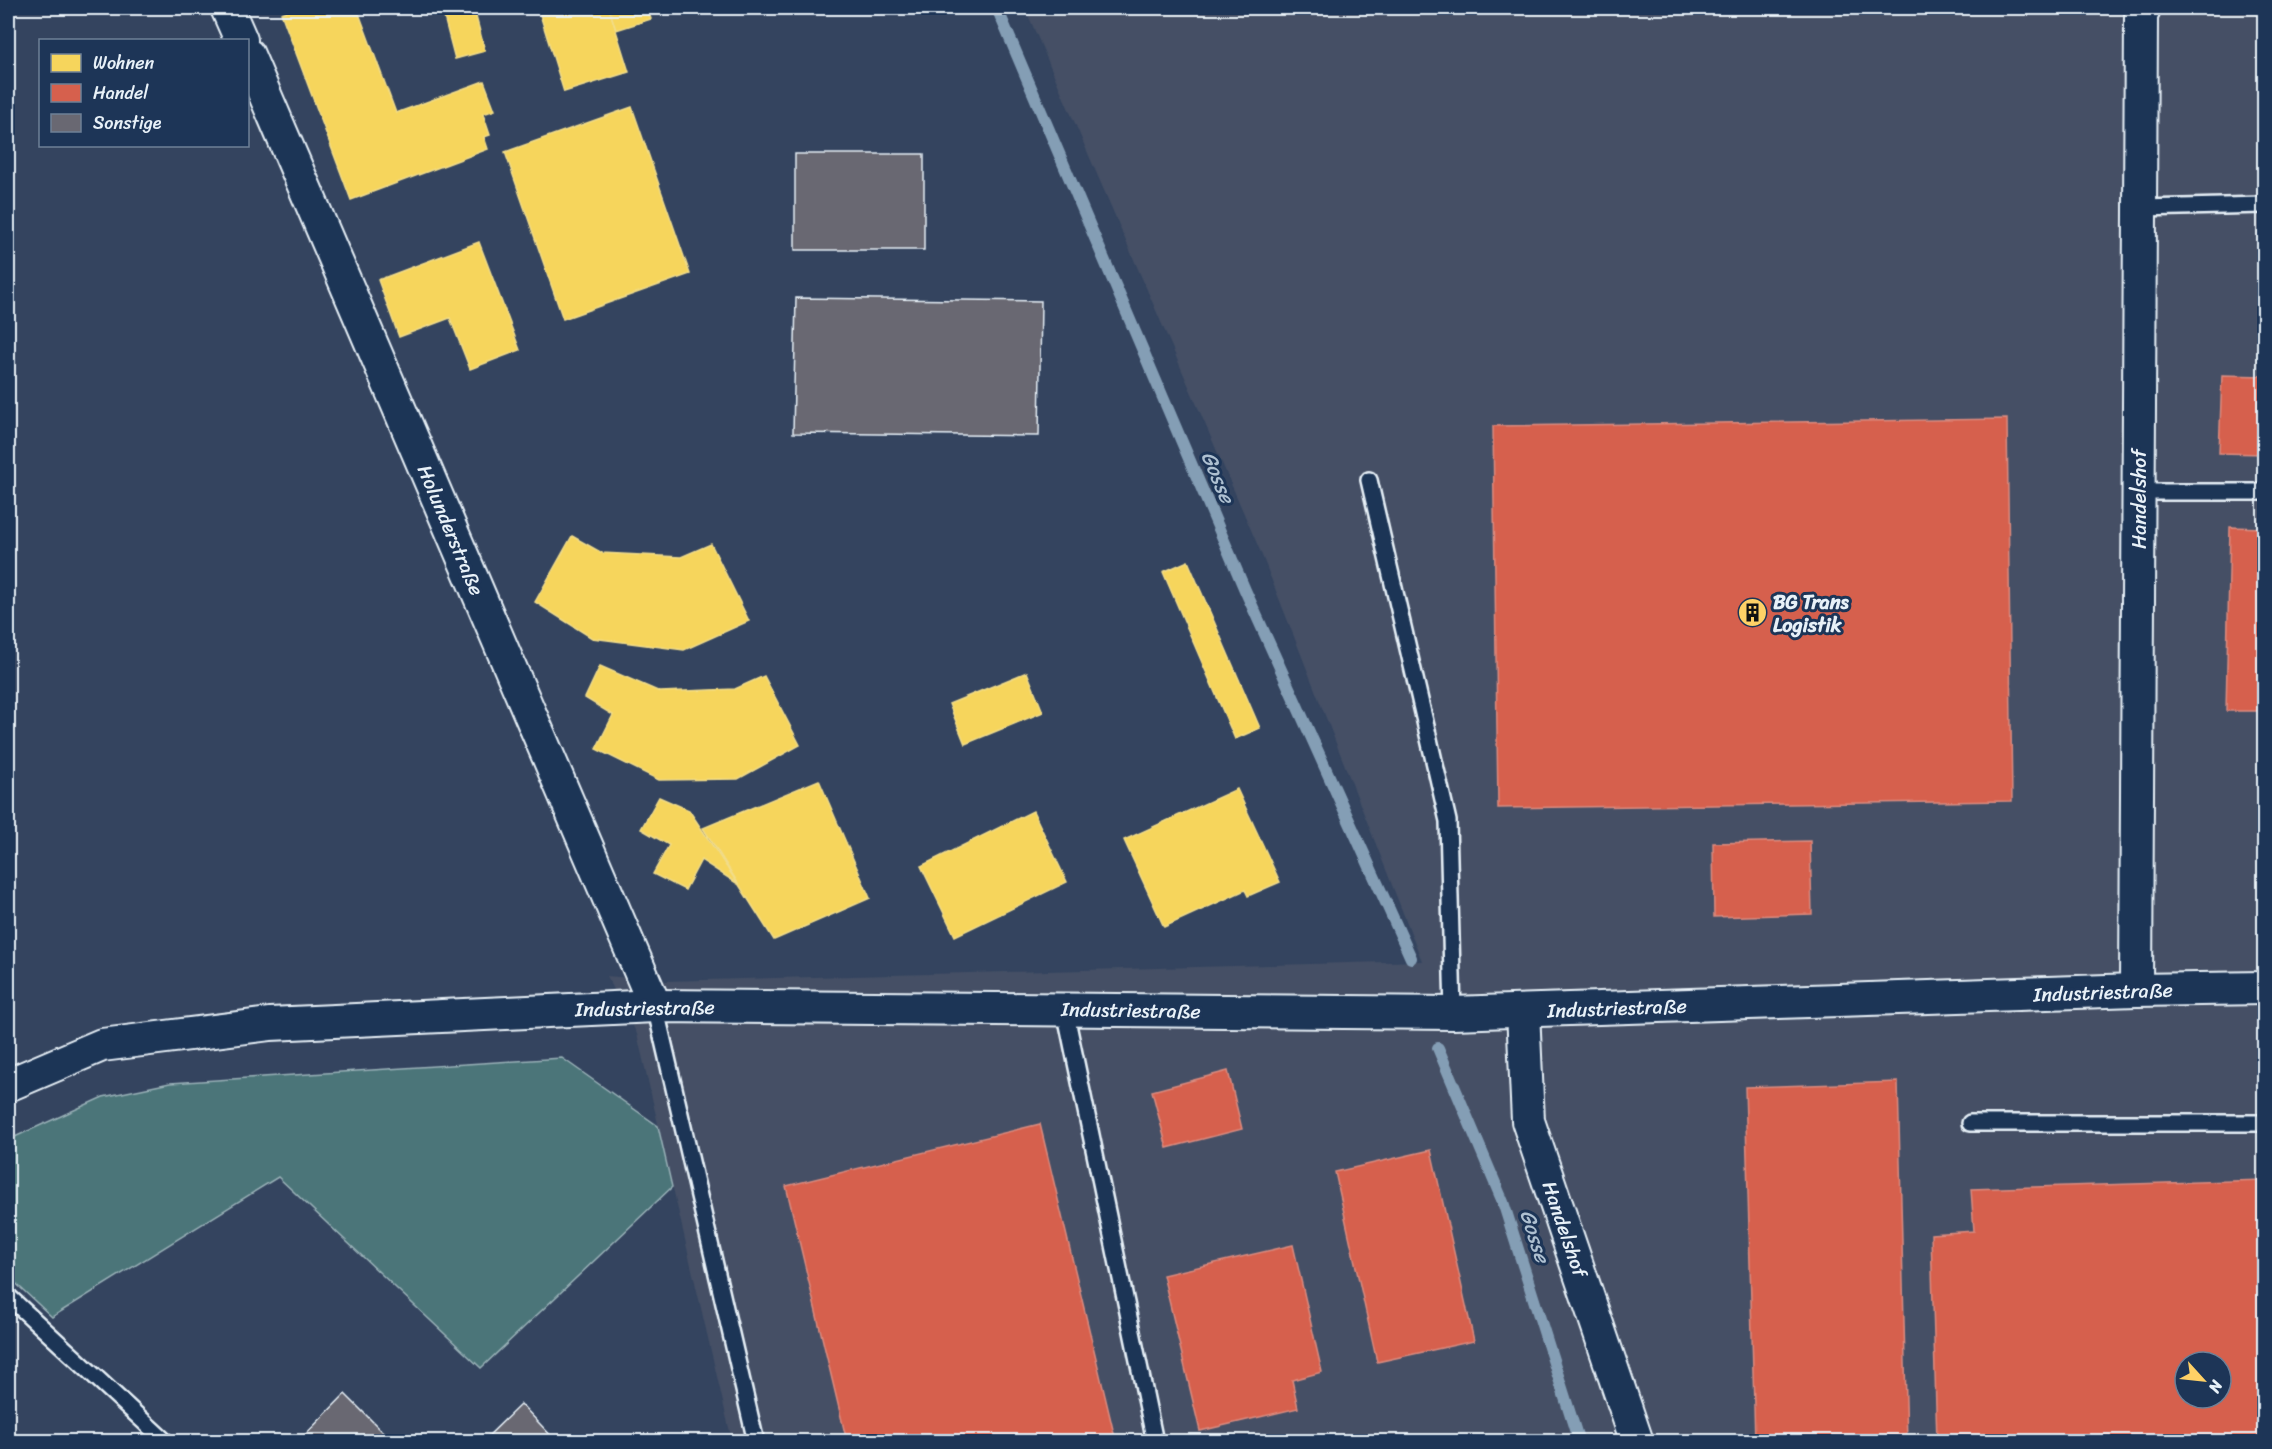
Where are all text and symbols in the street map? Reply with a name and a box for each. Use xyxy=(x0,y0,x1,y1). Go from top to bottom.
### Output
legend xyxy=(39,39,249,147)
text: Wohnen xyxy=(93,47,154,79)
text: Handel xyxy=(93,77,149,109)
text: Sonstige xyxy=(93,107,162,139)
water label: Gosse xyxy=(1190,445,1247,511)
street label: Handelshof xyxy=(2122,447,2157,549)
street label: Holunderstraße xyxy=(407,459,494,601)
place label: BG Trans Logistik xyxy=(1773,585,1849,643)
building icon: BG Trans Logistik xyxy=(1736,597,1768,629)
street label: Industriestraße xyxy=(2032,973,2173,1012)
street label: Industriestraße xyxy=(1546,989,1687,1028)
street label: Industriestraße xyxy=(574,990,715,1027)
street label: Industriestraße xyxy=(1060,992,1201,1029)
street label: Handelshof xyxy=(1532,1176,1598,1284)
water label: Gosse xyxy=(1509,1205,1562,1270)
north arrow xyxy=(2173,1350,2233,1410)
text: N xyxy=(2200,1374,2232,1399)

